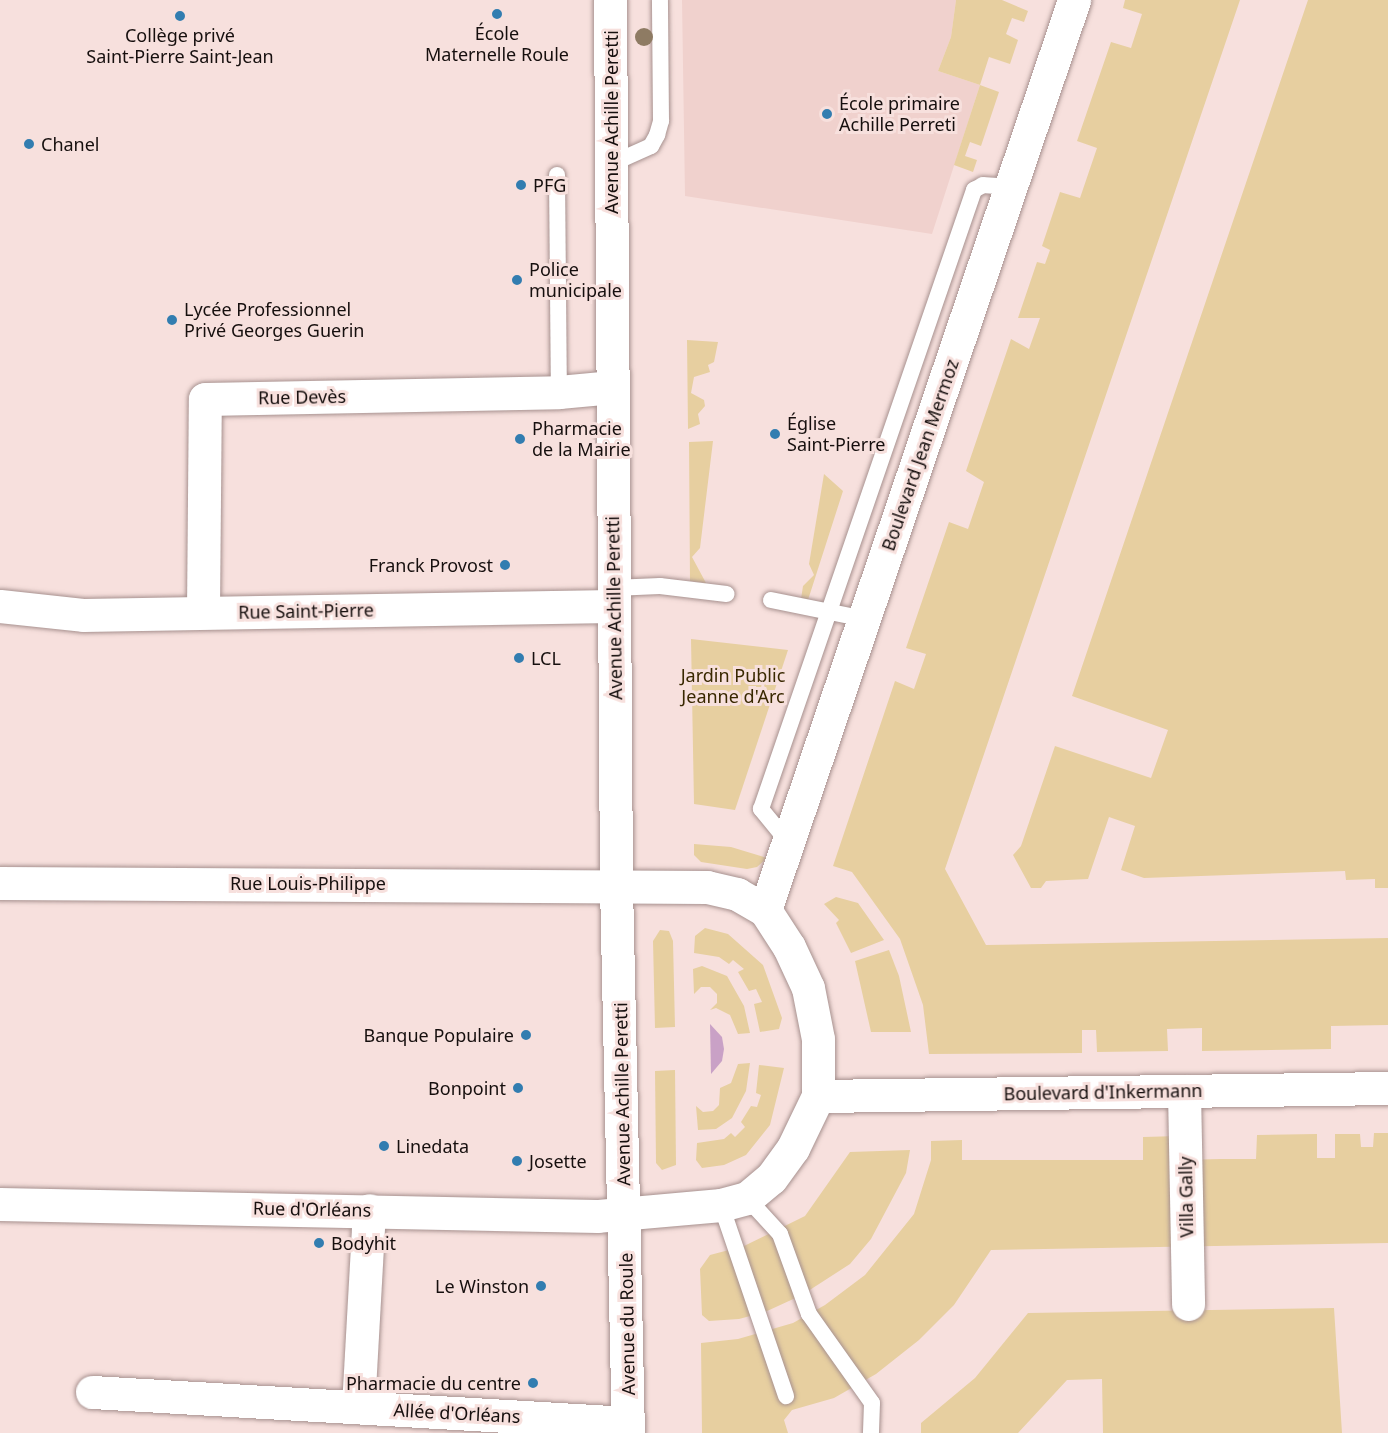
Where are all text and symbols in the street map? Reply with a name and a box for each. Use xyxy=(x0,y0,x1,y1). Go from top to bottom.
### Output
marker: École Maternelle Roule xyxy=(490,7,504,21)
marker: Collège privé Saint-Pierre Saint-Jean xyxy=(173,9,187,23)
place label: École Maternelle Roule xyxy=(425,23,569,66)
place label: Collège privé Saint-Pierre Saint-Jean xyxy=(86,25,274,68)
street label: Avenue Achille Peretti xyxy=(600,30,622,214)
place label: École primaire Achille Perreti xyxy=(839,93,960,136)
marker: École primaire Achille Perreti xyxy=(820,107,834,121)
place label: Chanel xyxy=(41,133,100,155)
marker: Chanel xyxy=(22,137,36,151)
place label: PFG xyxy=(533,174,566,196)
marker: PFG xyxy=(514,178,528,192)
place label: Police municipale xyxy=(529,259,622,302)
marker: Police municipale xyxy=(510,273,524,287)
place label: Lycée Professionnel Privé Georges Guerin xyxy=(184,299,364,342)
marker: Lycée Professionnel Privé Georges Guerin xyxy=(165,313,179,327)
street label: Boulevard Jean Mermoz xyxy=(877,356,963,554)
street label: Rue Devès xyxy=(258,385,346,409)
place label: Église Saint-Pierre xyxy=(787,413,885,456)
place label: Pharmacie de la Mairie xyxy=(532,418,631,460)
marker: Église Saint-Pierre xyxy=(768,427,782,441)
marker: Pharmacie de la Mairie xyxy=(513,432,527,446)
street label: Avenue Achille Peretti xyxy=(602,516,626,700)
place label: Franck Provost xyxy=(369,554,493,576)
marker: Franck Provost xyxy=(498,558,512,572)
street label: Rue Saint-Pierre xyxy=(238,599,374,623)
place label: LCL xyxy=(531,647,561,669)
marker: LCL xyxy=(512,651,526,665)
park label: Jardin Public Jeanne d'Arc xyxy=(681,665,785,708)
street label: Rue Louis-Philippe xyxy=(230,872,386,894)
street label: Avenue Achille Peretti xyxy=(610,1002,634,1186)
place label: Banque Populaire xyxy=(363,1024,514,1046)
marker: Banque Populaire xyxy=(519,1028,533,1042)
place label: Bonpoint xyxy=(428,1077,506,1099)
street label: Boulevard d'Inkermann xyxy=(1003,1079,1203,1105)
marker: Bonpoint xyxy=(511,1081,525,1095)
place label: Linedata xyxy=(396,1135,469,1157)
marker: Linedata xyxy=(377,1139,391,1153)
place label: Josette xyxy=(529,1150,587,1172)
marker: Josette xyxy=(510,1154,524,1168)
street label: Villa Gally xyxy=(1174,1156,1198,1238)
street label: Rue d'Orléans xyxy=(253,1197,371,1221)
place label: Bodyhit xyxy=(331,1232,396,1254)
marker: Bodyhit xyxy=(312,1236,326,1250)
street label: Avenue du Roule xyxy=(615,1252,639,1396)
place label: Le Winston xyxy=(435,1275,529,1297)
marker: Le Winston xyxy=(534,1279,548,1293)
place label: Pharmacie du centre xyxy=(346,1372,521,1394)
marker: Pharmacie du centre xyxy=(526,1376,540,1390)
street label: Allée d'Orléans xyxy=(393,1399,521,1427)

